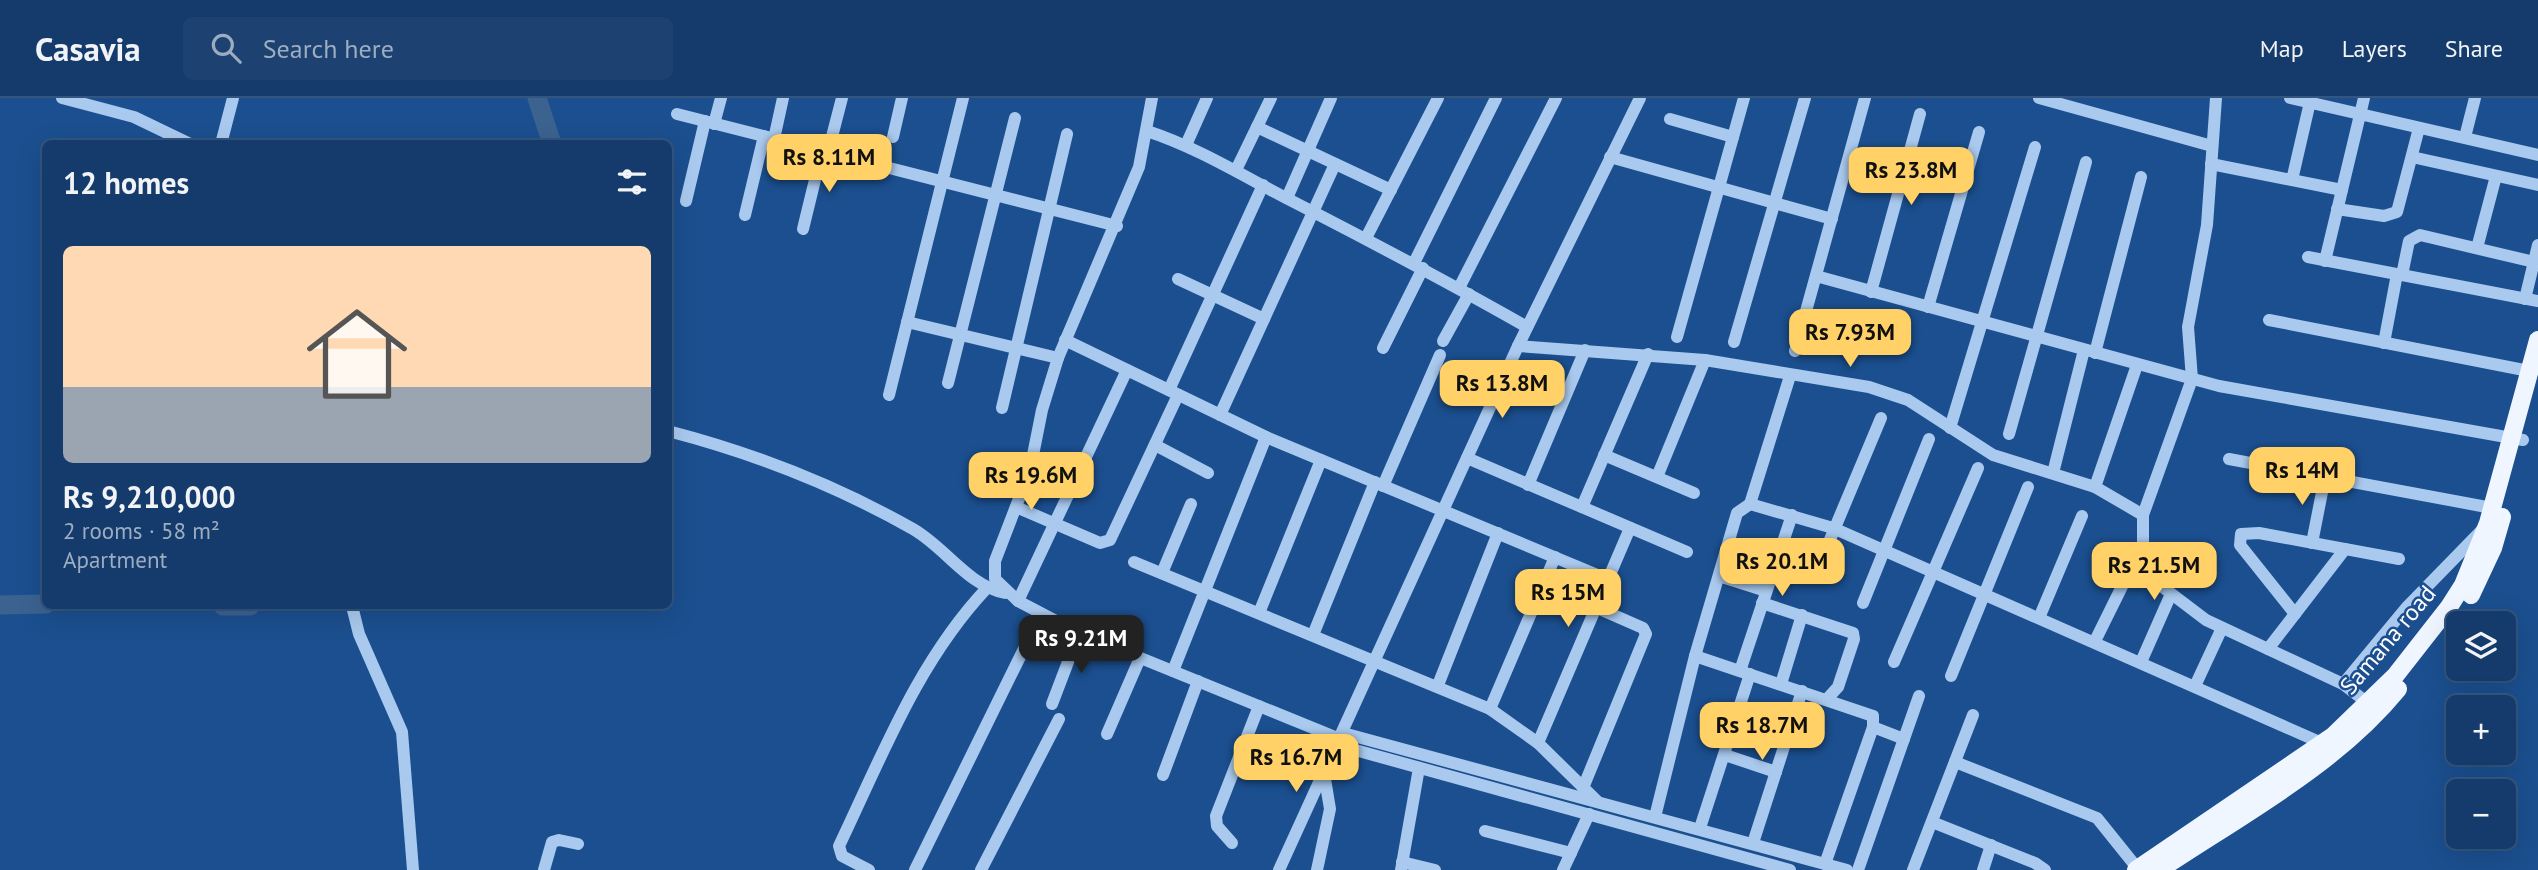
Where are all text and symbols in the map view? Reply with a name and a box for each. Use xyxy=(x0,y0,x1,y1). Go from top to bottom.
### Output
search box xyxy=(183,17,673,80)
text: Casavia xyxy=(35,27,141,70)
icon: search xyxy=(207,29,245,67)
text: Search here xyxy=(263,32,394,65)
text: Map xyxy=(2260,33,2304,64)
text: Layers xyxy=(2342,33,2407,64)
text: Share xyxy=(2445,33,2503,64)
pin: Rs 8.11M xyxy=(757,134,901,194)
text: Rs 8.11M xyxy=(783,142,875,171)
pin: Rs 23.8M xyxy=(1839,148,1983,207)
text: Rs 23.8M xyxy=(1865,155,1957,184)
text: 12 homes xyxy=(63,163,189,202)
icon: filters xyxy=(613,163,651,201)
icon: home xyxy=(294,291,420,417)
pin: Rs 7.93M xyxy=(1778,310,1922,369)
text: Rs 7.93M xyxy=(1805,317,1895,346)
pin: Rs 13.8M xyxy=(1430,360,1574,420)
text: Rs 13.8M xyxy=(1456,368,1548,397)
pin: Rs 14M xyxy=(2245,448,2359,507)
pin: Rs 19.6M xyxy=(959,452,1103,512)
text: Rs 14M xyxy=(2265,455,2339,484)
text: Rs 19.6M xyxy=(985,460,1077,489)
text: Rs 9,210,000 xyxy=(63,477,236,516)
text: 2 rooms · 58 m² xyxy=(63,516,220,545)
pin: Rs 20.1M xyxy=(1710,538,1854,598)
pin: Rs 21.5M xyxy=(2082,542,2226,602)
text: Apartment xyxy=(63,545,167,574)
text: Rs 20.1M xyxy=(1736,546,1828,575)
text: Rs 21.5M xyxy=(2108,550,2200,579)
pin: Rs 15M xyxy=(1511,570,1625,629)
text: Rs 15M xyxy=(1531,577,1605,606)
street label: Samana road xyxy=(2333,579,2442,701)
map controls xyxy=(2446,611,2516,849)
button: layers xyxy=(2446,611,2516,681)
pin: Rs 9.21M xyxy=(1009,616,1153,675)
text: Rs 9.21M xyxy=(1035,623,1127,652)
button: + xyxy=(2446,695,2516,765)
pin: Rs 18.7M xyxy=(1690,702,1834,762)
text: Rs 18.7M xyxy=(1716,710,1808,739)
pin: Rs 16.7M xyxy=(1224,734,1368,794)
text: Rs 16.7M xyxy=(1250,742,1342,771)
button: − xyxy=(2446,779,2516,849)

